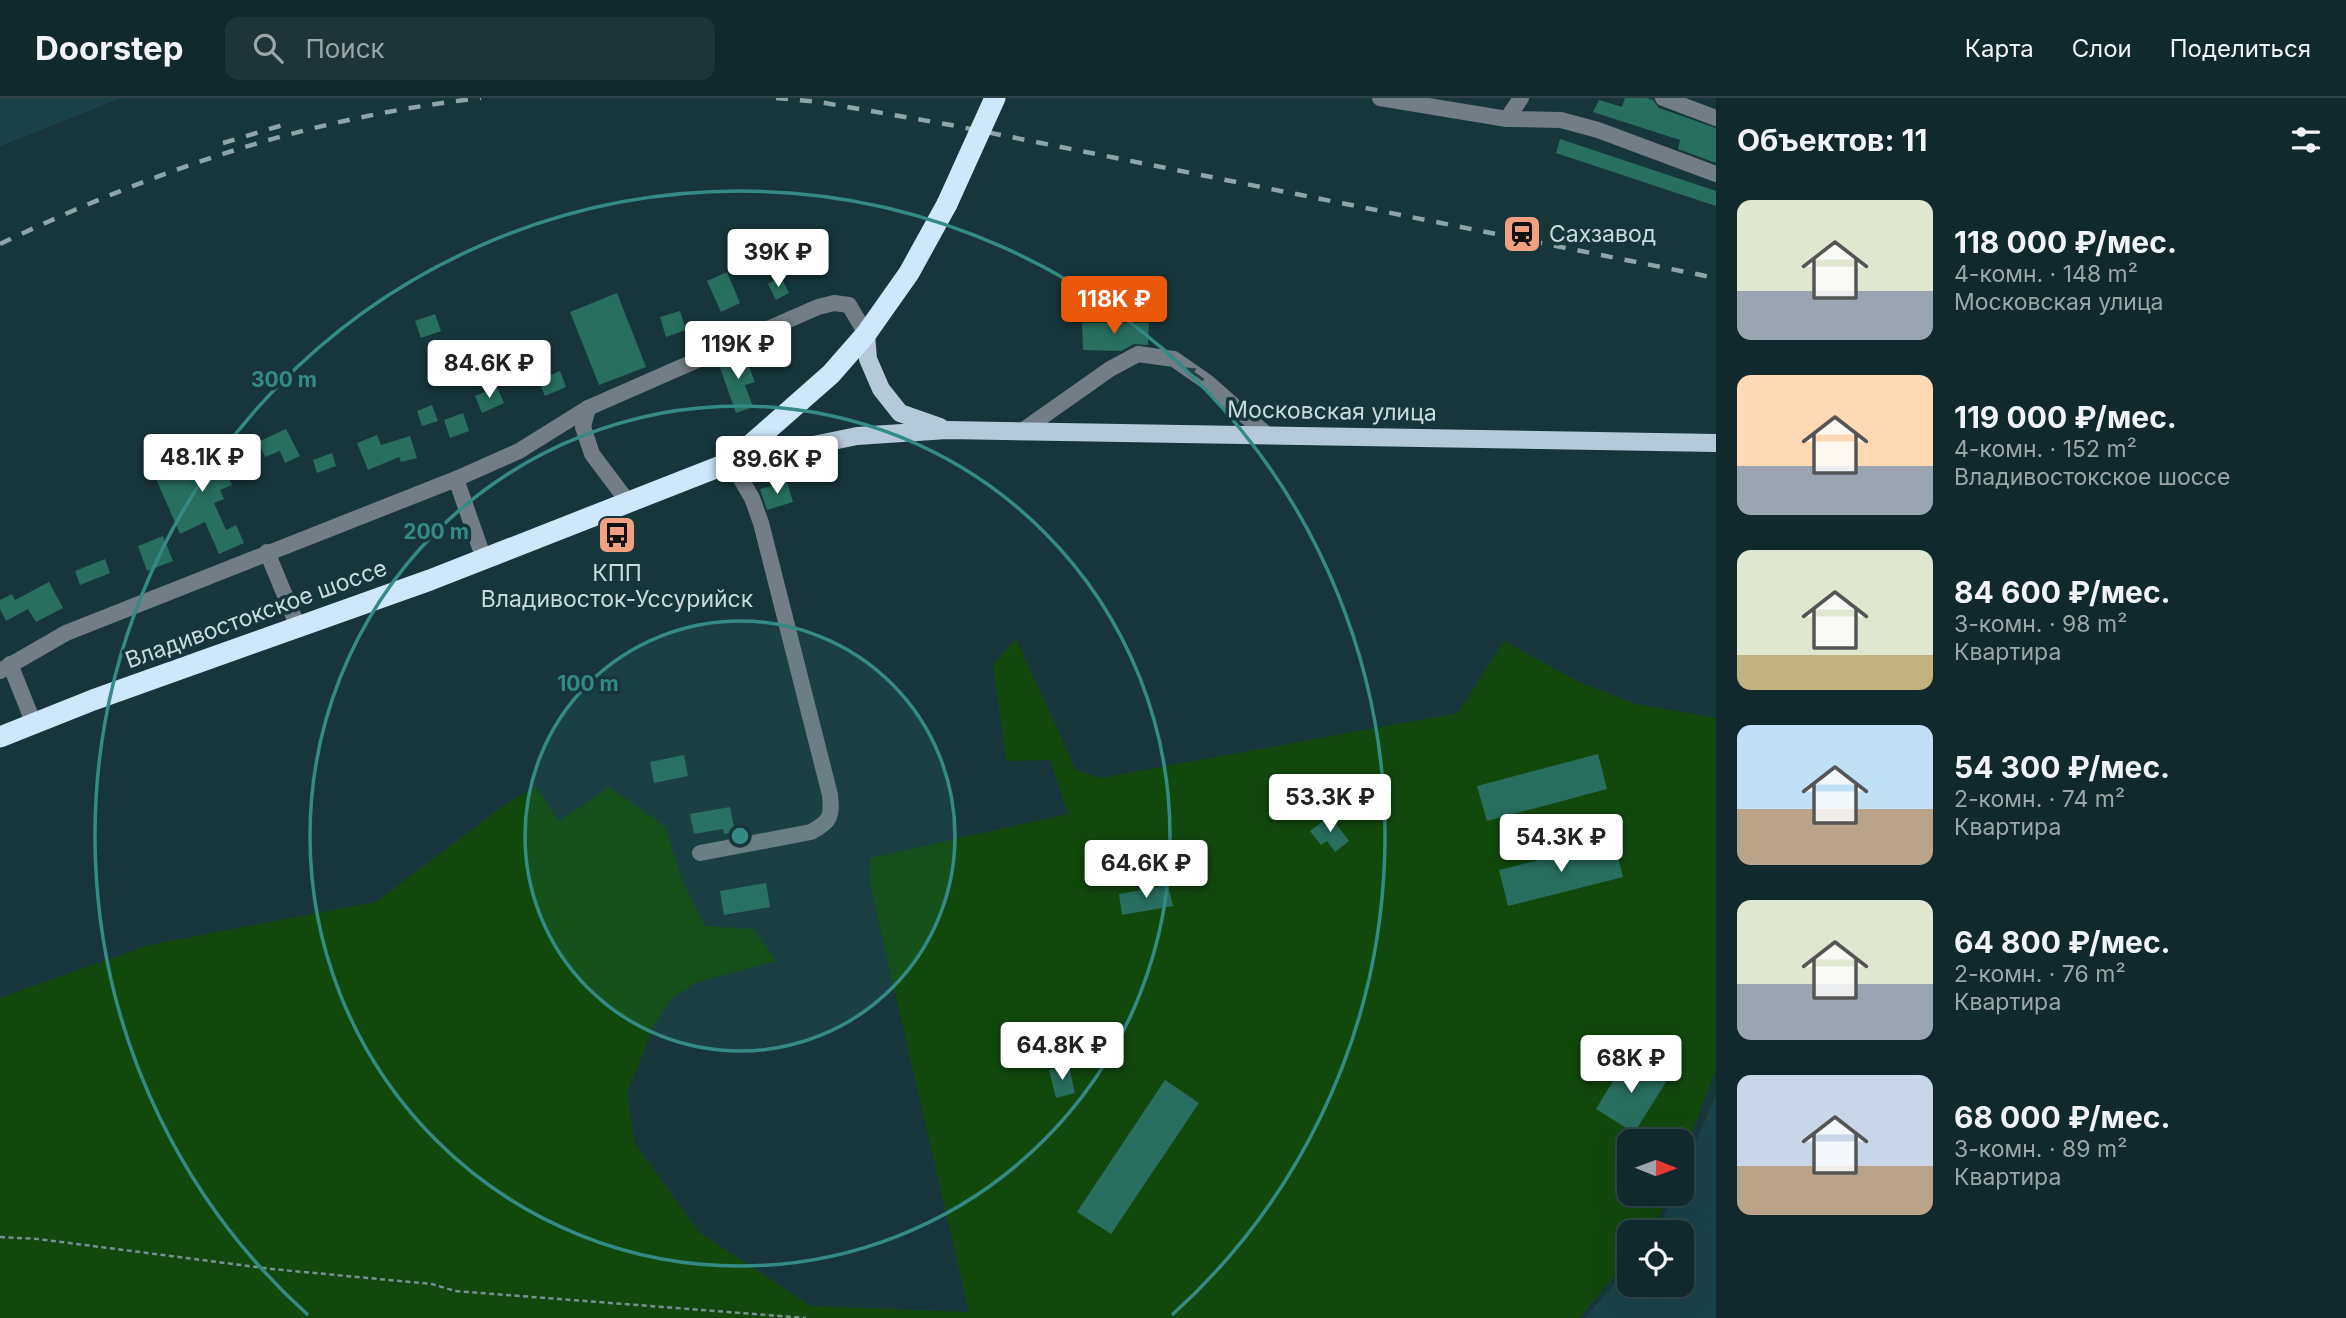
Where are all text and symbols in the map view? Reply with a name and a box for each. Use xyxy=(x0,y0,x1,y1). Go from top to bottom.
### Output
search box xyxy=(225,17,715,80)
text: Doorstep xyxy=(35,28,183,68)
icon: search xyxy=(249,29,287,67)
text: Поиск xyxy=(305,33,385,64)
text: Карта xyxy=(1965,34,2034,63)
text: Слои xyxy=(2072,34,2132,63)
text: Поделиться xyxy=(2170,34,2311,63)
icon: filters xyxy=(2287,121,2325,159)
text: Объектов: 11 xyxy=(1737,122,1927,158)
station icon: Сахзавод xyxy=(1501,213,1543,255)
place label: Сахзавод xyxy=(1549,220,1656,248)
text: 118 000 ₽/мес. xyxy=(1954,224,2177,260)
icon: home xyxy=(1793,228,1877,312)
pin: 39K ₽ xyxy=(729,230,827,289)
text: 39K ₽ xyxy=(744,238,812,266)
text: 4-комн. · 148 m² xyxy=(1954,260,2138,288)
pin: 118K ₽ xyxy=(1057,276,1171,336)
text: 118K ₽ xyxy=(1077,285,1151,313)
text: Московская улица xyxy=(1954,288,2164,316)
pin: 119K ₽ xyxy=(681,322,795,381)
text: 119K ₽ xyxy=(701,330,775,358)
pin: 84.6K ₽ xyxy=(424,341,554,400)
text: 84.6K ₽ xyxy=(444,349,534,377)
text: 300 m xyxy=(251,367,317,392)
one-way arrow xyxy=(1186,367,1204,381)
street label: Московская улица xyxy=(1227,395,1437,427)
text: 119 000 ₽/мес. xyxy=(1954,399,2177,435)
icon: home xyxy=(1793,403,1877,487)
pin: 48.1K ₽ xyxy=(137,434,267,494)
text: 4-комн. · 152 m² xyxy=(1954,435,2137,463)
pin: 89.6K ₽ xyxy=(712,436,842,496)
text: 48.1K ₽ xyxy=(160,443,244,471)
text: 89.6K ₽ xyxy=(732,445,822,473)
text: Владивостокское шоссе xyxy=(1954,463,2230,491)
bus stop icon: КПП Владивосток-Уссурийск xyxy=(596,514,638,556)
text: 200 m xyxy=(403,519,469,544)
street label: Владивостокское шоссе xyxy=(121,554,391,674)
place label: КПП Владивосток-Уссурийск xyxy=(481,559,754,613)
text: 84 600 ₽/мес. xyxy=(1954,574,2171,610)
icon: home xyxy=(1793,578,1877,662)
text: 3-комн. · 98 m² xyxy=(1954,610,2127,638)
text: Квартира xyxy=(1954,638,2061,666)
text: 100 m xyxy=(557,671,619,696)
text: 54 300 ₽/мес. xyxy=(1954,749,2170,785)
icon: home xyxy=(1793,753,1877,837)
pin: 53.3K ₽ xyxy=(1265,774,1395,834)
text: 53.3K ₽ xyxy=(1285,783,1375,811)
text: 2-комн. · 74 m² xyxy=(1954,785,2125,813)
text: Квартира xyxy=(1954,813,2061,841)
pin: 54.3K ₽ xyxy=(1496,814,1626,874)
text: 54.3K ₽ xyxy=(1516,823,1606,851)
centre of rings xyxy=(728,824,752,848)
pin: 64.6K ₽ xyxy=(1081,840,1211,900)
text: 64.6K ₽ xyxy=(1101,849,1191,877)
text: 64 800 ₽/мес. xyxy=(1954,924,2171,960)
icon: home xyxy=(1793,928,1877,1012)
text: 2-комн. · 76 m² xyxy=(1954,960,2126,988)
text: Квартира xyxy=(1954,988,2061,1016)
pin: 64.8K ₽ xyxy=(997,1023,1127,1082)
text: 64.8K ₽ xyxy=(1017,1031,1107,1059)
pin: 68K ₽ xyxy=(1582,1035,1680,1095)
text: 68K ₽ xyxy=(1597,1044,1665,1072)
text: 68 000 ₽/мес. xyxy=(1954,1099,2171,1135)
icon: home xyxy=(1793,1103,1877,1187)
north arrow xyxy=(1617,1129,1694,1206)
map controls xyxy=(1617,1129,1694,1297)
text: 3-комн. · 89 m² xyxy=(1954,1135,2127,1163)
text: Квартира xyxy=(1954,1163,2061,1191)
button: locate xyxy=(1617,1220,1694,1297)

